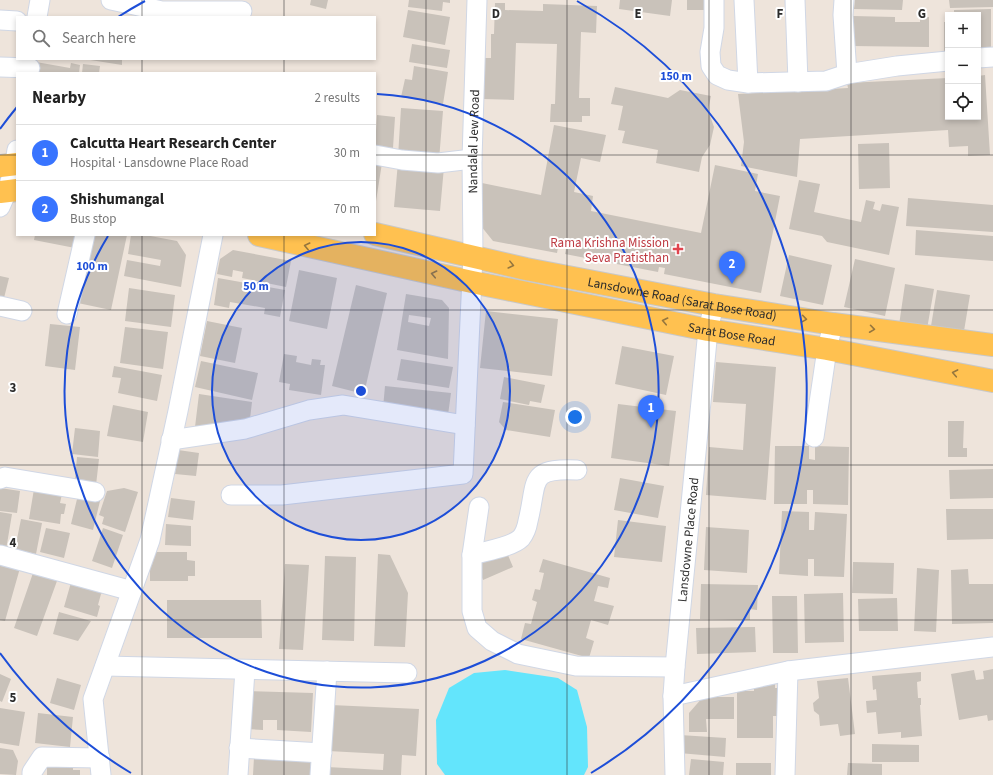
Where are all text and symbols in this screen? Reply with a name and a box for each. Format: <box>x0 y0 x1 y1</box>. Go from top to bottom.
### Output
text: D <box>492 5 500 23</box>
text: E <box>634 5 642 23</box>
text: F <box>777 5 784 23</box>
text: G <box>918 5 926 23</box>
map controls <box>945 12 981 120</box>
button: + <box>945 12 981 48</box>
search box <box>16 16 376 60</box>
icon: search <box>30 27 52 49</box>
text: Search here <box>62 28 136 49</box>
button: − <box>945 48 981 84</box>
text: 150 m <box>660 68 692 85</box>
button: locate <box>945 84 981 120</box>
text: Nearby <box>32 86 86 110</box>
text: 2 results <box>315 89 360 107</box>
street label: Nandalal Jew Road <box>464 89 484 194</box>
text: Calcutta Heart Research Center <box>70 133 276 154</box>
text: 1 <box>42 144 48 162</box>
text: 30 m <box>334 144 360 162</box>
text: Hospital · Lansdowne Place Road <box>70 154 249 172</box>
text: Shishumangal <box>70 189 164 210</box>
text: 2 <box>42 200 48 218</box>
text: 70 m <box>334 200 360 218</box>
text: Bus stop <box>70 210 116 228</box>
place label: Rama Krishna Mission Seva Pratisthan <box>550 234 669 267</box>
one-way arrow <box>304 242 310 250</box>
marker: Rama Krishna Mission Seva Pratisthan <box>672 243 684 255</box>
pin: 2 <box>719 251 745 284</box>
text: 100 m <box>76 258 108 275</box>
one-way arrow <box>508 260 514 268</box>
one-way arrow <box>431 270 437 278</box>
street label: Lansdowne Road (Sarat Bose Road) <box>586 273 778 325</box>
text: 50 m <box>243 278 269 295</box>
one-way arrow <box>801 314 807 323</box>
one-way arrow <box>662 318 668 326</box>
street label: Sarat Bose Road <box>686 318 777 351</box>
one-way arrow <box>869 324 875 333</box>
one-way arrow <box>952 370 958 378</box>
text: 3 <box>10 379 17 397</box>
centre of rings <box>354 384 368 398</box>
pin: 1 <box>638 395 664 428</box>
your location <box>565 407 585 427</box>
street label: Lansdowne Place Road <box>673 477 704 603</box>
text: 4 <box>10 534 17 552</box>
text: 5 <box>10 689 17 707</box>

